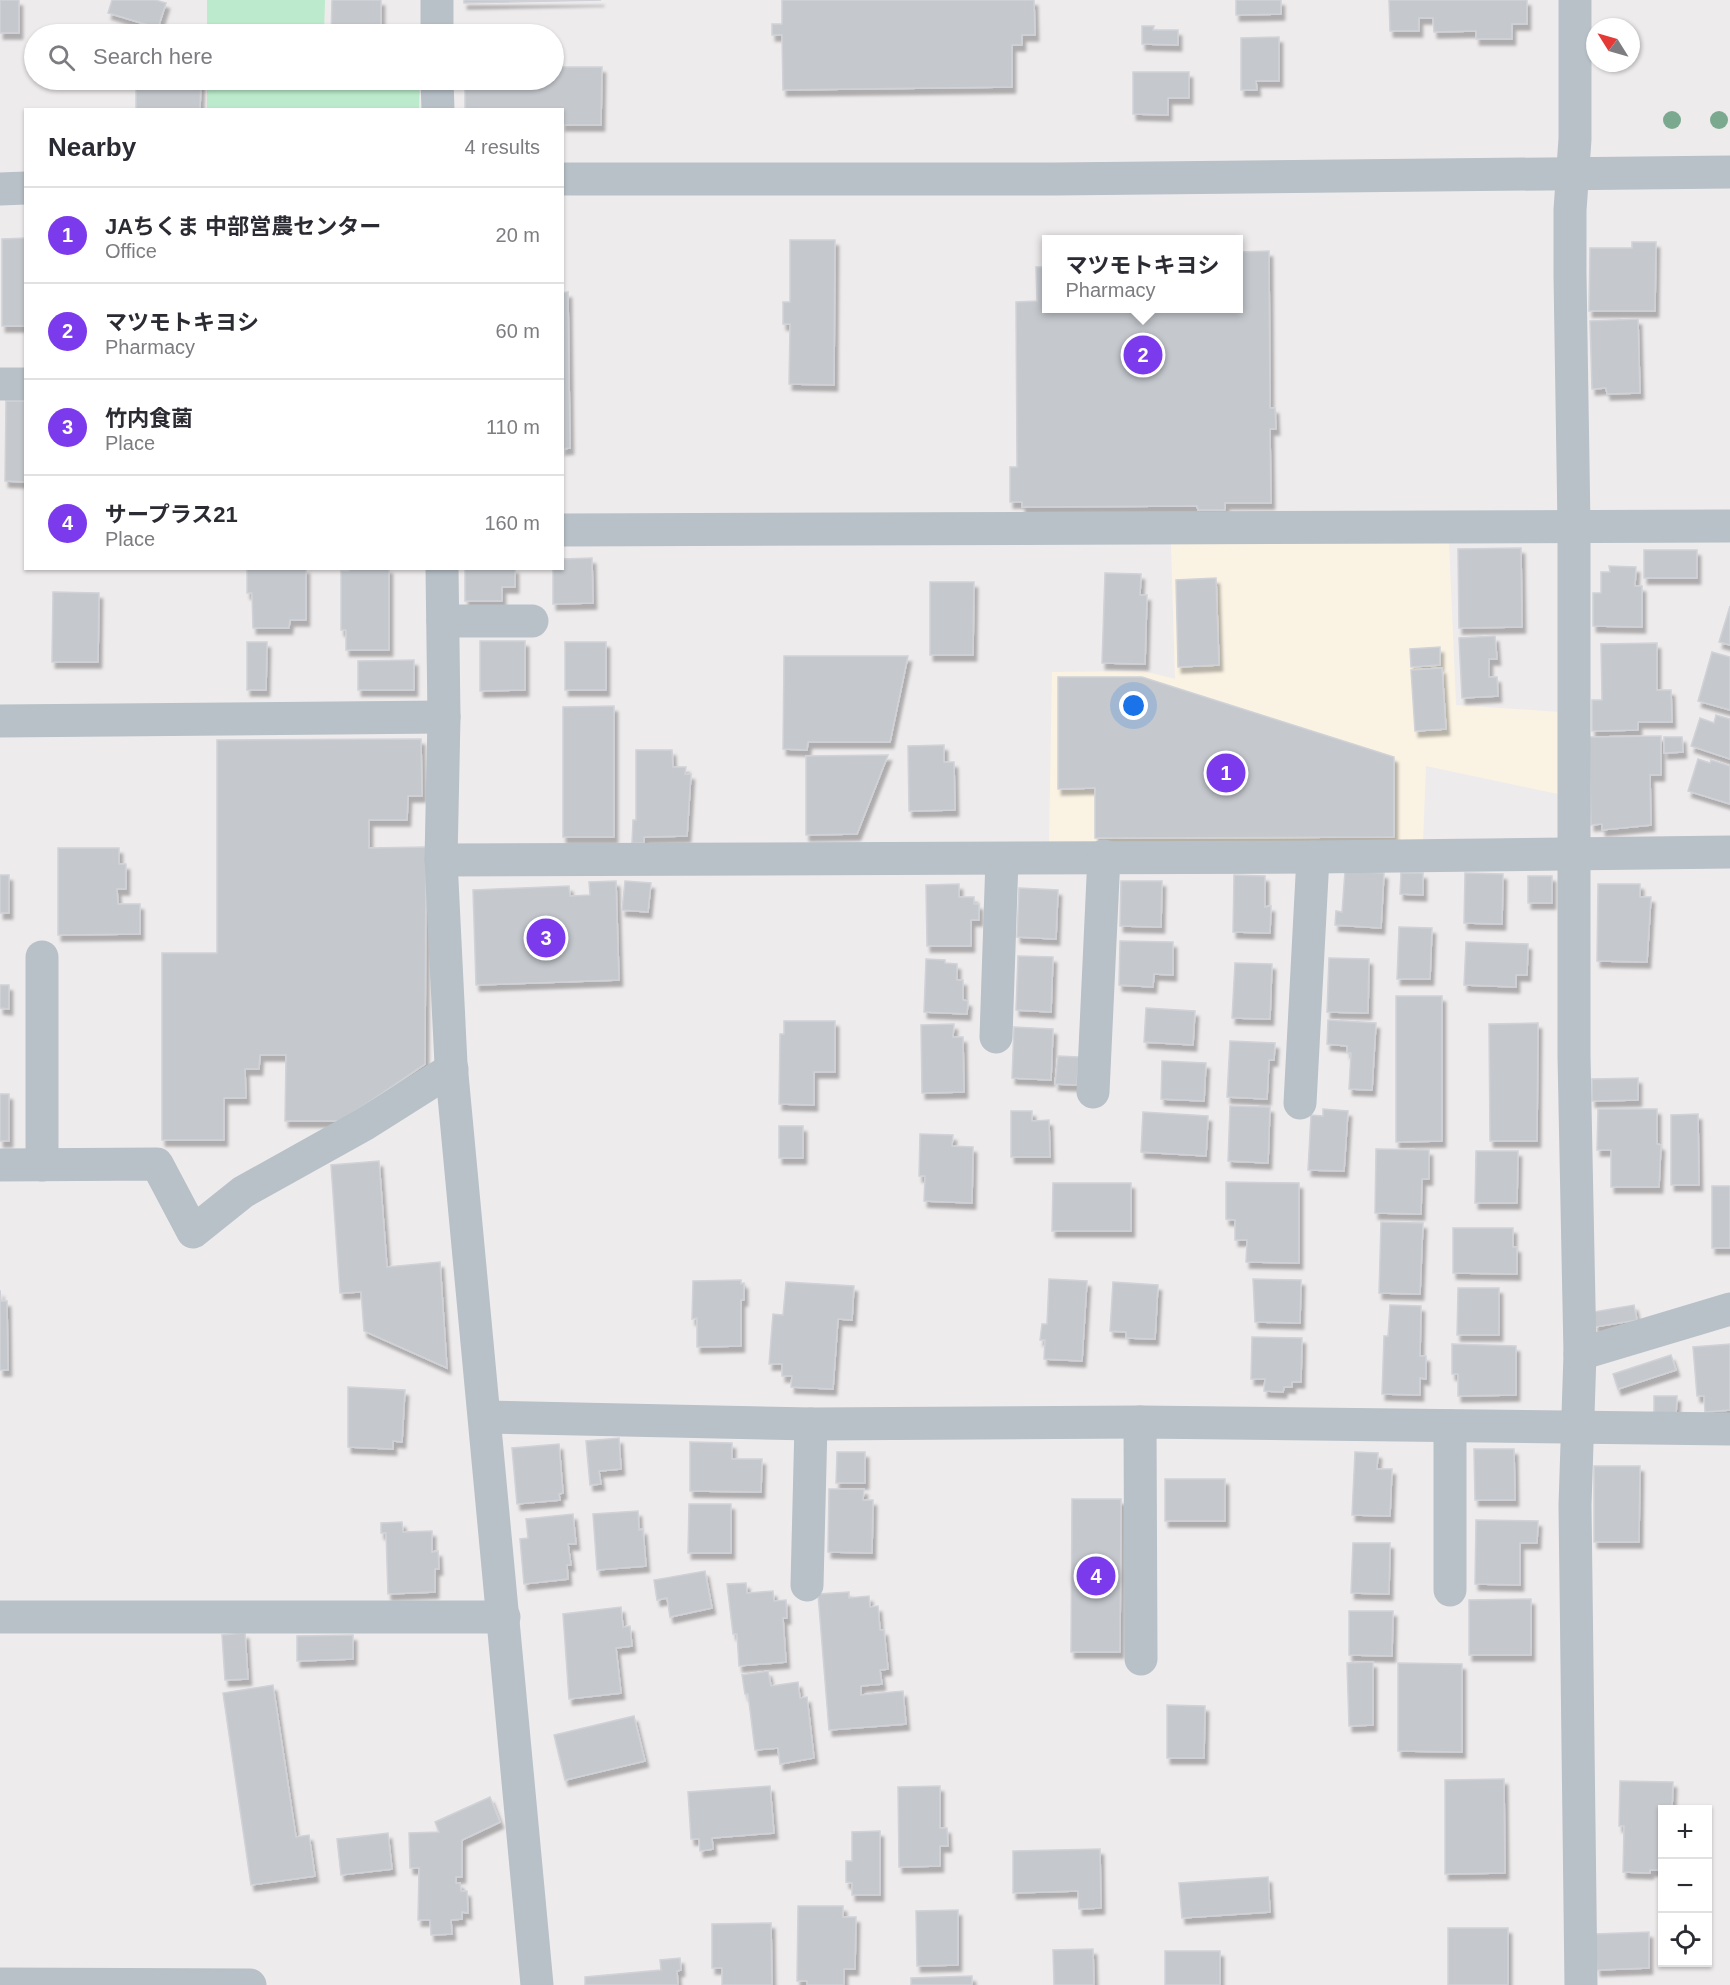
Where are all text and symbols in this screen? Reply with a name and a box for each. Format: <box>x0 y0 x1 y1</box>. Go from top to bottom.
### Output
north arrow <box>1586 18 1640 72</box>
search box <box>24 24 564 90</box>
icon: search <box>45 41 78 74</box>
text: Search here <box>93 44 213 69</box>
text: Nearby <box>48 132 136 162</box>
text: 4 results <box>464 136 540 158</box>
text: JAちくま 中部営農センター <box>105 214 381 239</box>
text: 1 <box>62 224 73 246</box>
text: 20 m <box>496 224 540 246</box>
popup <box>1042 235 1243 313</box>
text: Office <box>105 240 157 262</box>
text: マツモトキヨシ <box>1065 253 1220 278</box>
text: Pharmacy <box>1065 279 1156 301</box>
text: マツモトキヨシ <box>105 310 259 335</box>
text: 2 <box>62 320 73 342</box>
text: 60 m <box>496 320 540 342</box>
pin: 2 <box>1124 332 1162 378</box>
text: Pharmacy <box>105 336 195 358</box>
text: 竹内食菌 <box>105 406 193 431</box>
text: 3 <box>62 416 73 438</box>
text: 110 m <box>486 416 540 438</box>
text: Place <box>105 432 155 454</box>
text: サープラス21 <box>105 502 238 527</box>
text: 4 <box>62 512 73 534</box>
text: 160 m <box>484 512 540 534</box>
text: Place <box>105 528 155 550</box>
your location <box>1119 691 1148 720</box>
pin: 1 <box>1206 750 1246 796</box>
pin: 3 <box>526 916 566 960</box>
pin: 4 <box>1076 1554 1116 1598</box>
map controls <box>1658 1805 1712 1967</box>
button: + <box>1658 1805 1712 1859</box>
button: − <box>1658 1859 1712 1913</box>
button: locate <box>1658 1913 1712 1967</box>

